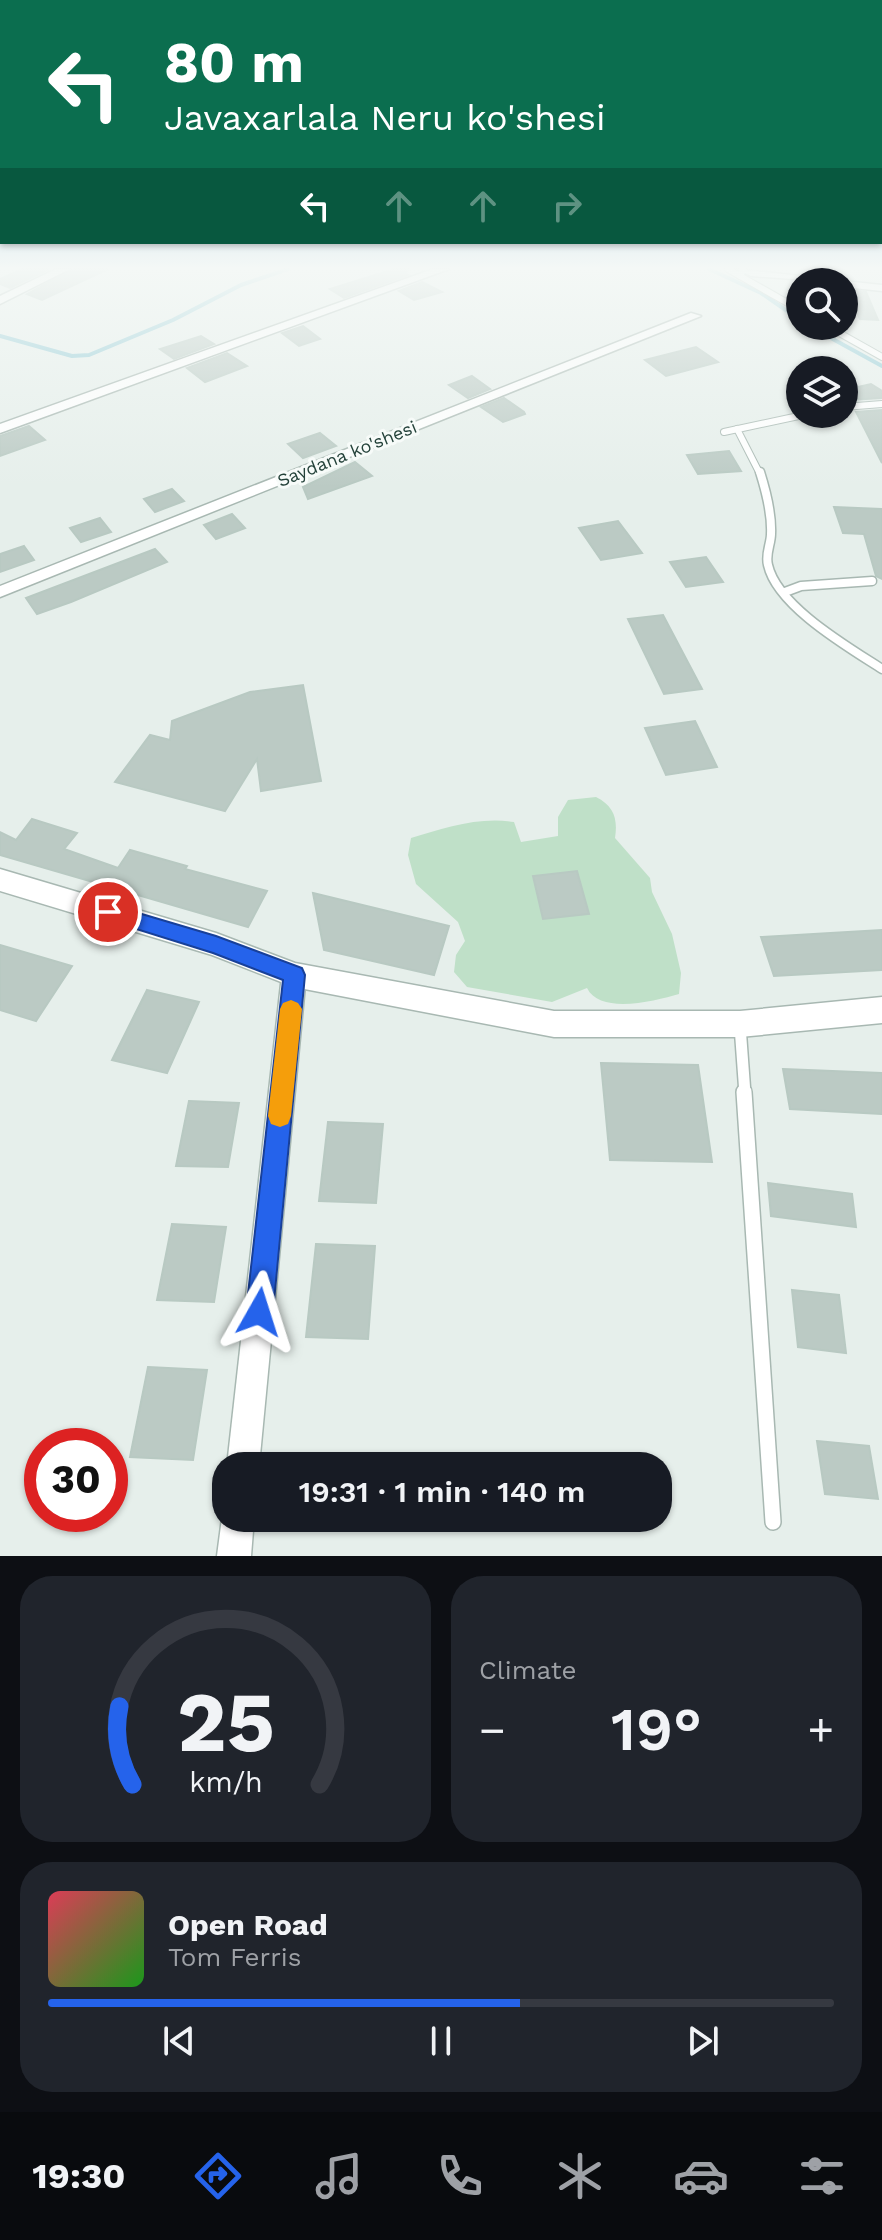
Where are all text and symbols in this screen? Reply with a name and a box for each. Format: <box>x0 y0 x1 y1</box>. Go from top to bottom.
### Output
text: 80 m <box>164 30 304 96</box>
icon: left <box>32 32 136 136</box>
text: Javaxarlala Neru ko'shesi <box>164 97 606 139</box>
icon: left <box>293 184 337 228</box>
icon: ahead <box>377 184 421 228</box>
icon: ahead <box>461 184 505 228</box>
icon: right <box>545 184 589 228</box>
map controls <box>786 268 858 428</box>
button: search <box>786 268 858 340</box>
button: layers <box>786 356 858 428</box>
street label: Saydana ko'shesi <box>274 416 420 491</box>
pin <box>74 878 142 946</box>
icon: arrive <box>86 890 130 934</box>
position arrow <box>217 1270 301 1354</box>
speed limit sign: 30 <box>24 1428 128 1532</box>
text: 19:31 · 1 min · 140 m <box>299 1474 585 1509</box>
text: Climate <box>479 1655 577 1685</box>
text: 25 <box>176 1674 275 1771</box>
text: 19° <box>611 1694 702 1765</box>
text: − <box>479 1704 506 1756</box>
text: + <box>807 1704 834 1756</box>
text: km/h <box>189 1765 262 1799</box>
text: Open Road <box>168 1907 328 1942</box>
text: Tom Ferris <box>168 1942 301 1972</box>
icon: previous <box>157 2019 201 2063</box>
icon: pause <box>419 2019 463 2063</box>
icon: next <box>681 2019 725 2063</box>
icon: directions <box>190 2148 246 2204</box>
icon: music <box>311 2148 367 2204</box>
icon: phone <box>432 2148 488 2204</box>
icon: climate <box>552 2148 608 2204</box>
icon: car <box>673 2148 729 2204</box>
icon: filters <box>794 2148 850 2204</box>
text: 19:30 <box>32 2155 125 2197</box>

